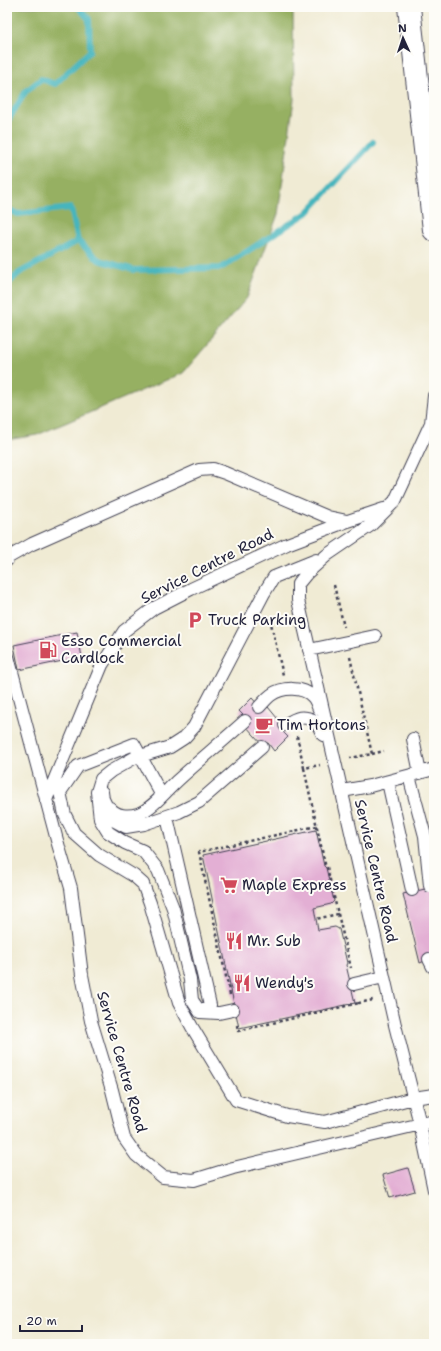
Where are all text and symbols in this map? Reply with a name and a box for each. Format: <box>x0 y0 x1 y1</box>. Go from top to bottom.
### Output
north arrow <box>383 18 423 58</box>
text: N <box>398 21 408 36</box>
street label: Service Centre Road <box>137 524 277 608</box>
parking icon: Truck Parking <box>185 610 205 630</box>
place label: Truck Parking <box>208 610 306 630</box>
place label: Esso Commercial Cardlock <box>61 631 182 668</box>
fuel station icon: Esso Commercial Cardlock <box>38 640 58 660</box>
cafe icon: Tim Hortons <box>254 715 274 735</box>
place label: Tim Hortons <box>277 715 366 735</box>
street label: Service Centre Road <box>350 797 402 945</box>
supermarket icon: Maple Express <box>219 875 239 895</box>
place label: Maple Express <box>242 875 347 895</box>
restaurant icon: Mr. Sub <box>224 931 244 951</box>
place label: Mr. Sub <box>247 931 301 951</box>
restaurant icon: Wendy's <box>232 973 252 993</box>
place label: Wendy's <box>255 973 314 993</box>
street label: Service Centre Road <box>92 989 152 1136</box>
scale bar <box>20 1307 82 1333</box>
text: 20 m <box>26 1313 57 1329</box>

